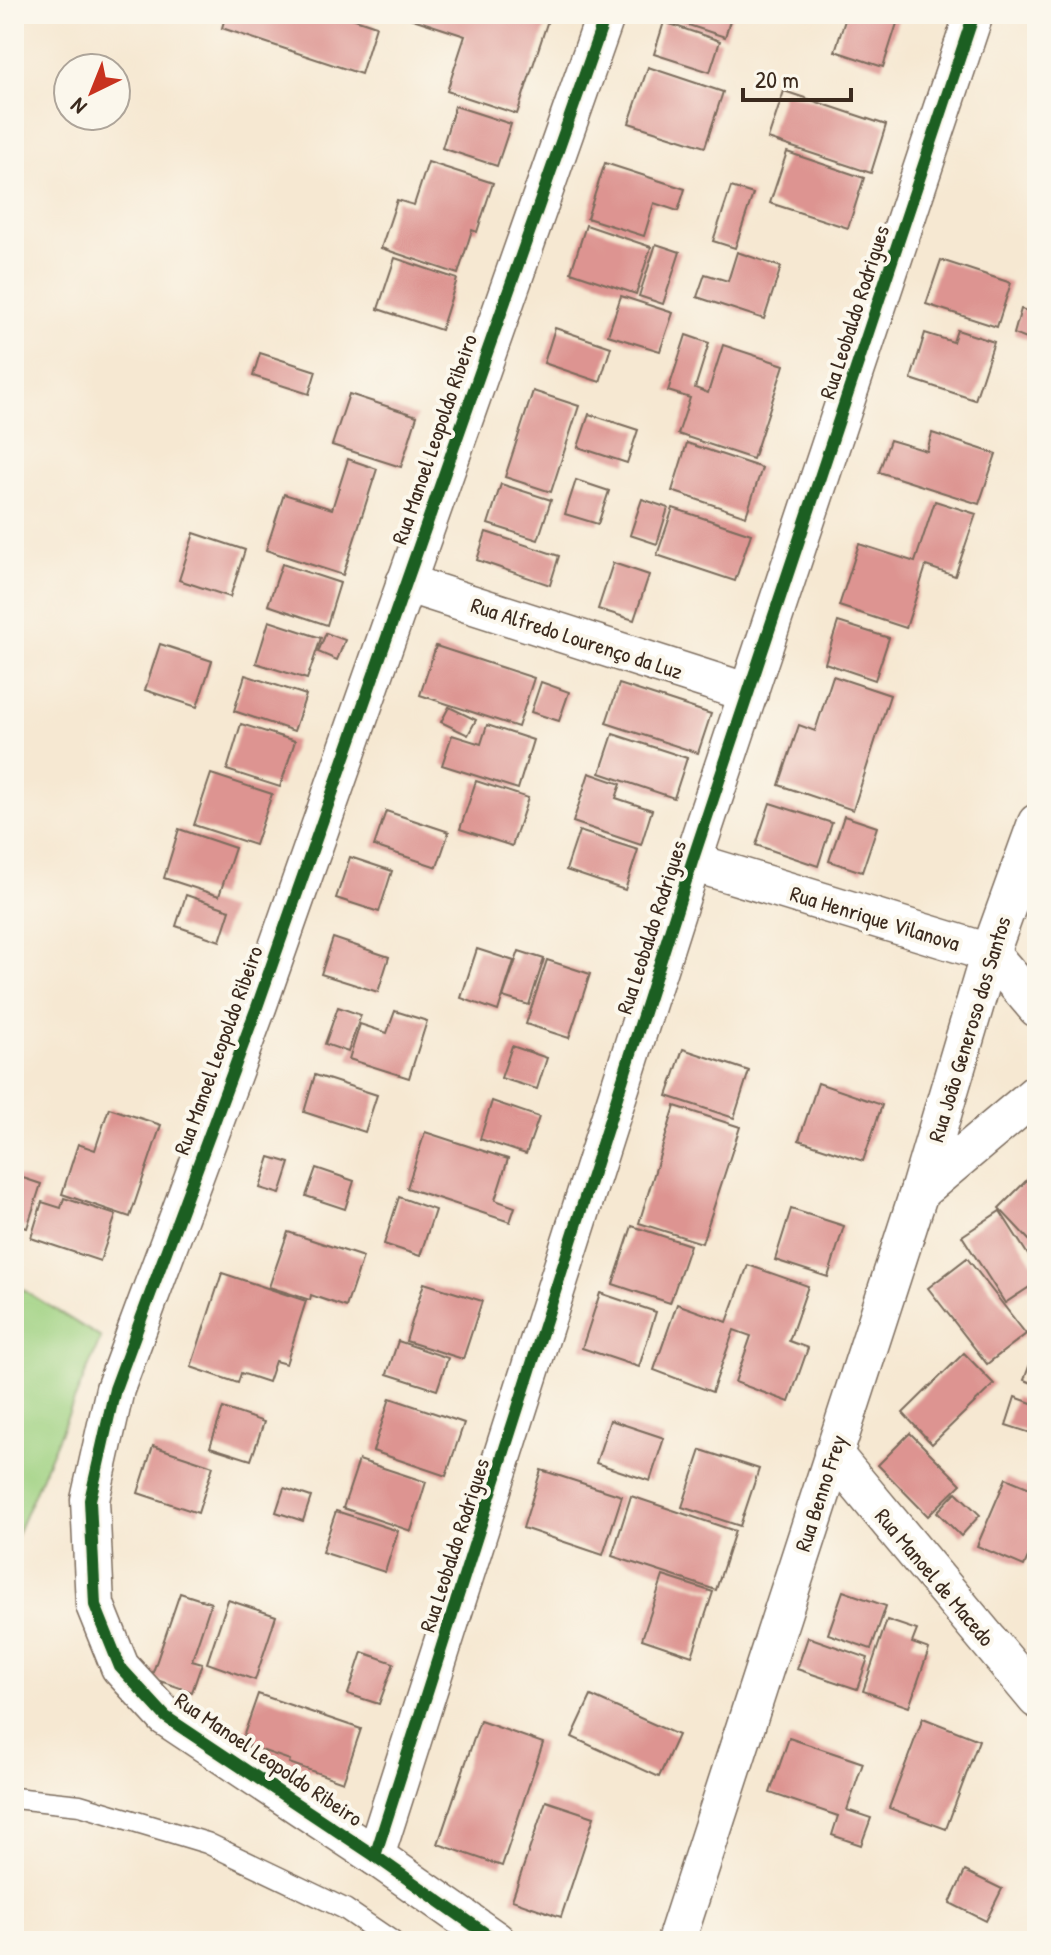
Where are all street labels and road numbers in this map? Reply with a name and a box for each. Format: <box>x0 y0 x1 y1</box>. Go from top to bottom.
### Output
street label: Rua Leobaldo Rodrigues <box>812 221 896 403</box>
street label: Rua Manoel Leopoldo Ribeiro <box>384 330 484 548</box>
street label: Rua Alfredo Lourenço da Luz <box>467 590 687 686</box>
street label: Rua Leobaldo Rodrigues <box>609 836 693 1018</box>
street label: Rua Henrique Vilanova <box>787 878 964 958</box>
street label: Rua João Generoso dos Santos <box>920 913 1018 1145</box>
street label: Rua Manoel Leopoldo Ribeiro <box>166 941 270 1159</box>
street label: Rua Benno Frey <box>787 1431 853 1555</box>
street label: Rua Leobaldo Rodrigues <box>412 1454 496 1636</box>
street label: Rua Manoel de Macedo <box>868 1502 1002 1652</box>
street label: Rua Manoel Leopoldo Ribeiro <box>169 1685 369 1833</box>

